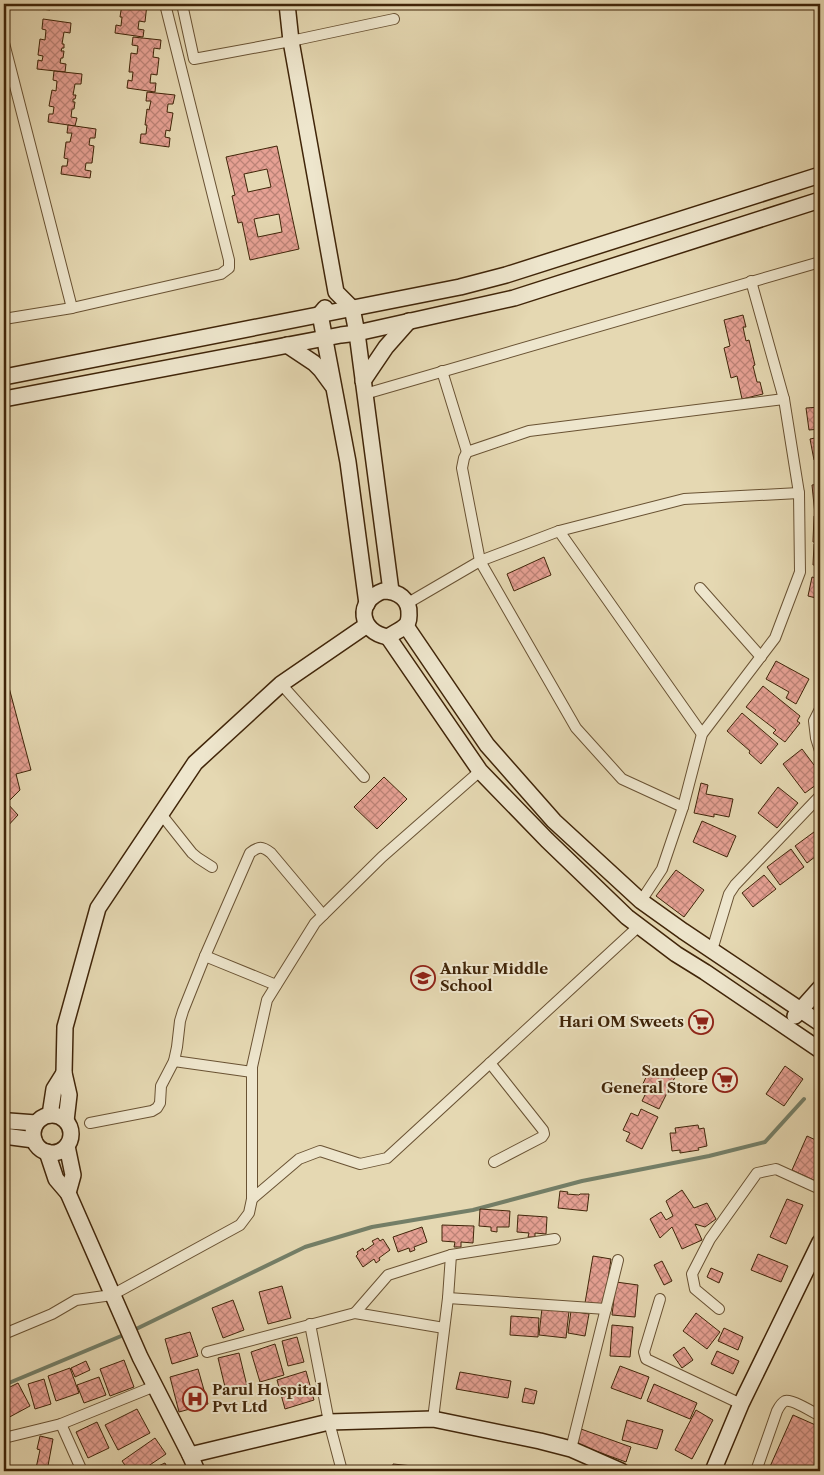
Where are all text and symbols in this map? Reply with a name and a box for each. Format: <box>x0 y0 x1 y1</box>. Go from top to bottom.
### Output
place label: Ankur Middle School <box>439 959 548 995</box>
school or university icon: Ankur Middle School <box>410 965 436 991</box>
supermarket icon: Hari OM Sweets <box>688 1009 714 1035</box>
place label: Hari OM Sweets <box>559 1012 684 1031</box>
place label: Sandeep General Store <box>601 1061 708 1097</box>
supermarket icon: Sandeep General Store <box>712 1067 738 1093</box>
place label: Parul Hospital Pvt Ltd <box>212 1380 322 1416</box>
hospital icon: Parul Hospital Pvt Ltd <box>182 1386 208 1412</box>

